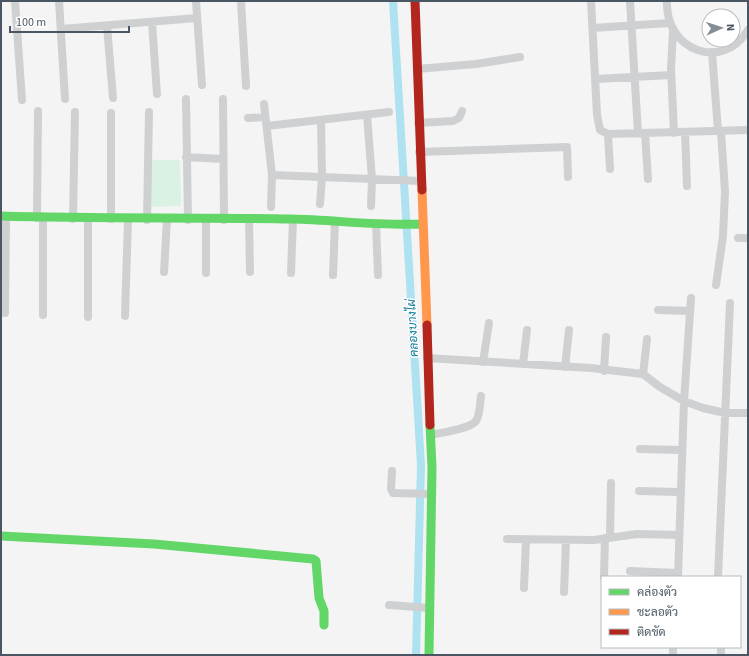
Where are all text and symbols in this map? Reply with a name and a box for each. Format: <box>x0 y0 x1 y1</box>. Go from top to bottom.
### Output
scale bar <box>10 8 129 34</box>
north arrow <box>701 8 741 48</box>
text: 100 m <box>16 14 46 31</box>
text: N <box>723 23 738 32</box>
water label: คลองบางไผ่ <box>403 298 423 357</box>
legend <box>601 576 741 648</box>
text: คล่องตัว <box>637 584 677 601</box>
text: ชะลอตัว <box>637 604 678 621</box>
text: ติดขัด <box>637 624 666 641</box>

